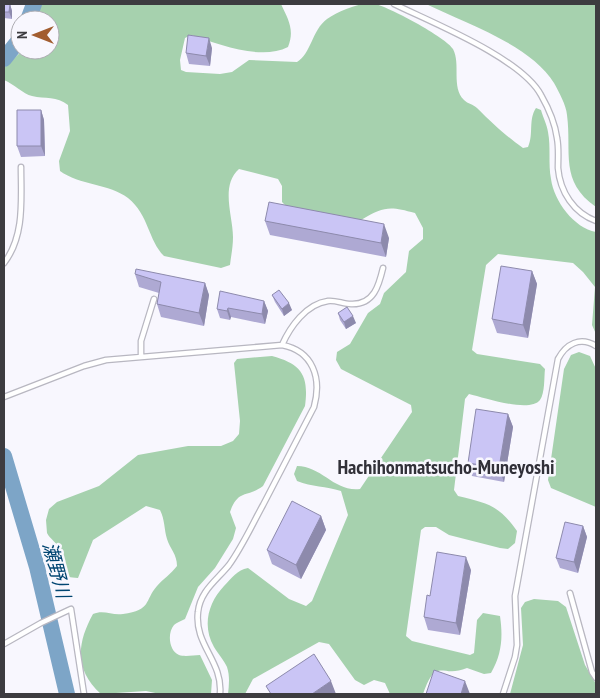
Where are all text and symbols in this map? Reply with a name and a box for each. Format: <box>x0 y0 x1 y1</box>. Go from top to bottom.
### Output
north arrow <box>10 10 60 60</box>
text: N <box>13 31 31 39</box>
district label: Hachihonmatsucho-Muneyoshi <box>337 454 555 480</box>
water label: 瀬野川 <box>38 539 76 603</box>

